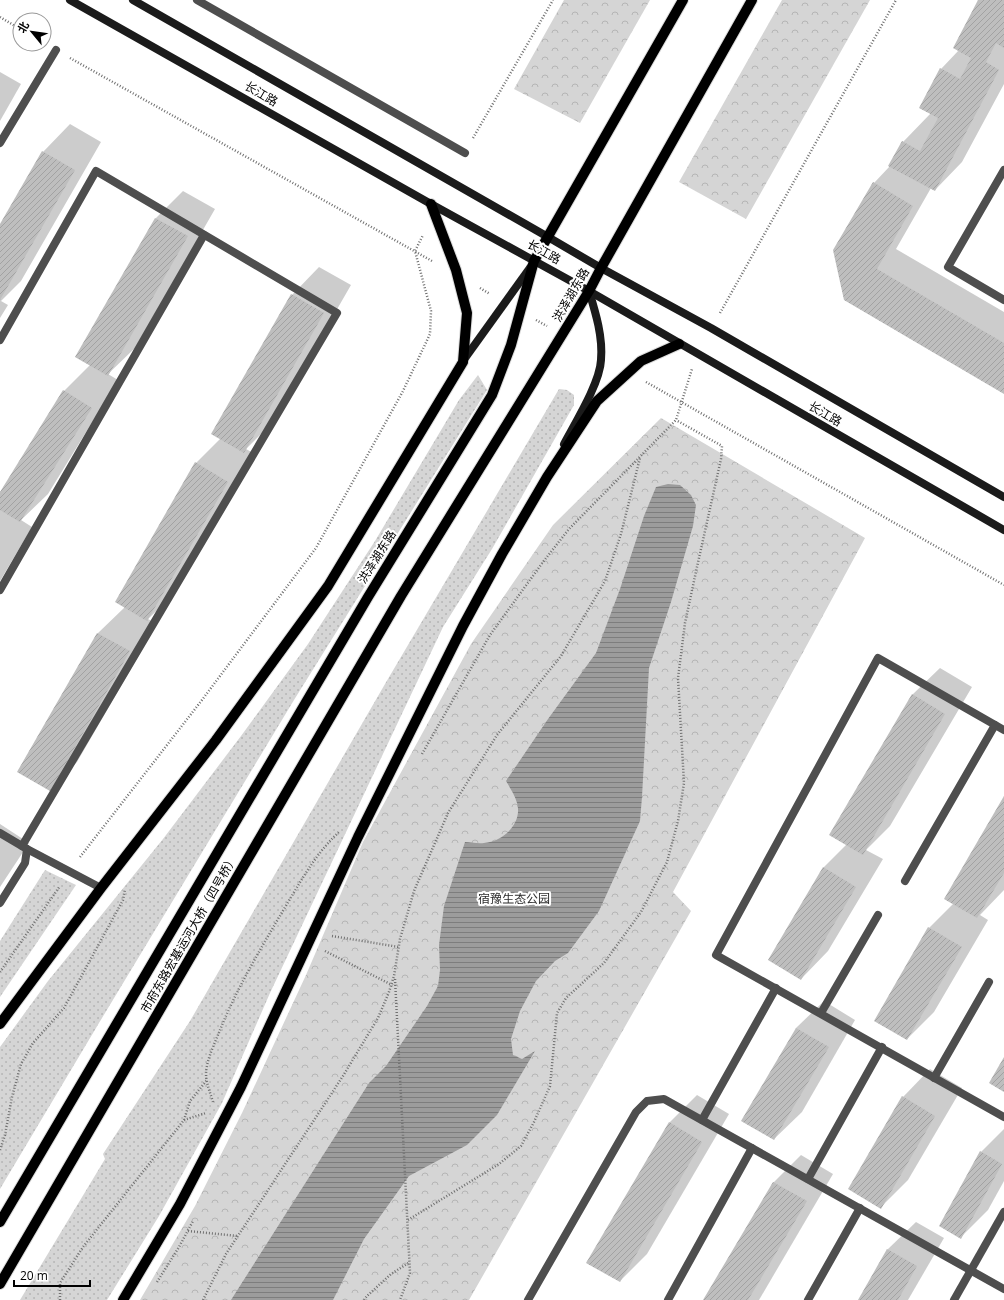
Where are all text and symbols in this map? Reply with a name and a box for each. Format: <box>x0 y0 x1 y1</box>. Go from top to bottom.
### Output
north arrow <box>12 12 52 52</box>
text: 北 <box>14 18 32 35</box>
street label: 长江路 <box>241 77 281 110</box>
street label: 长江路 <box>524 235 564 268</box>
street label: 洪泽湖东路 <box>548 265 593 325</box>
street label: 长江路 <box>805 397 845 430</box>
street label: 洪泽湖东路 <box>353 527 400 587</box>
street label: 市府东路宏基运河大桥（四号桥） <box>136 852 241 1016</box>
park label: 宿豫生态公园 <box>478 890 550 907</box>
scale bar <box>14 1262 90 1288</box>
text: 20 m <box>20 1267 48 1284</box>

